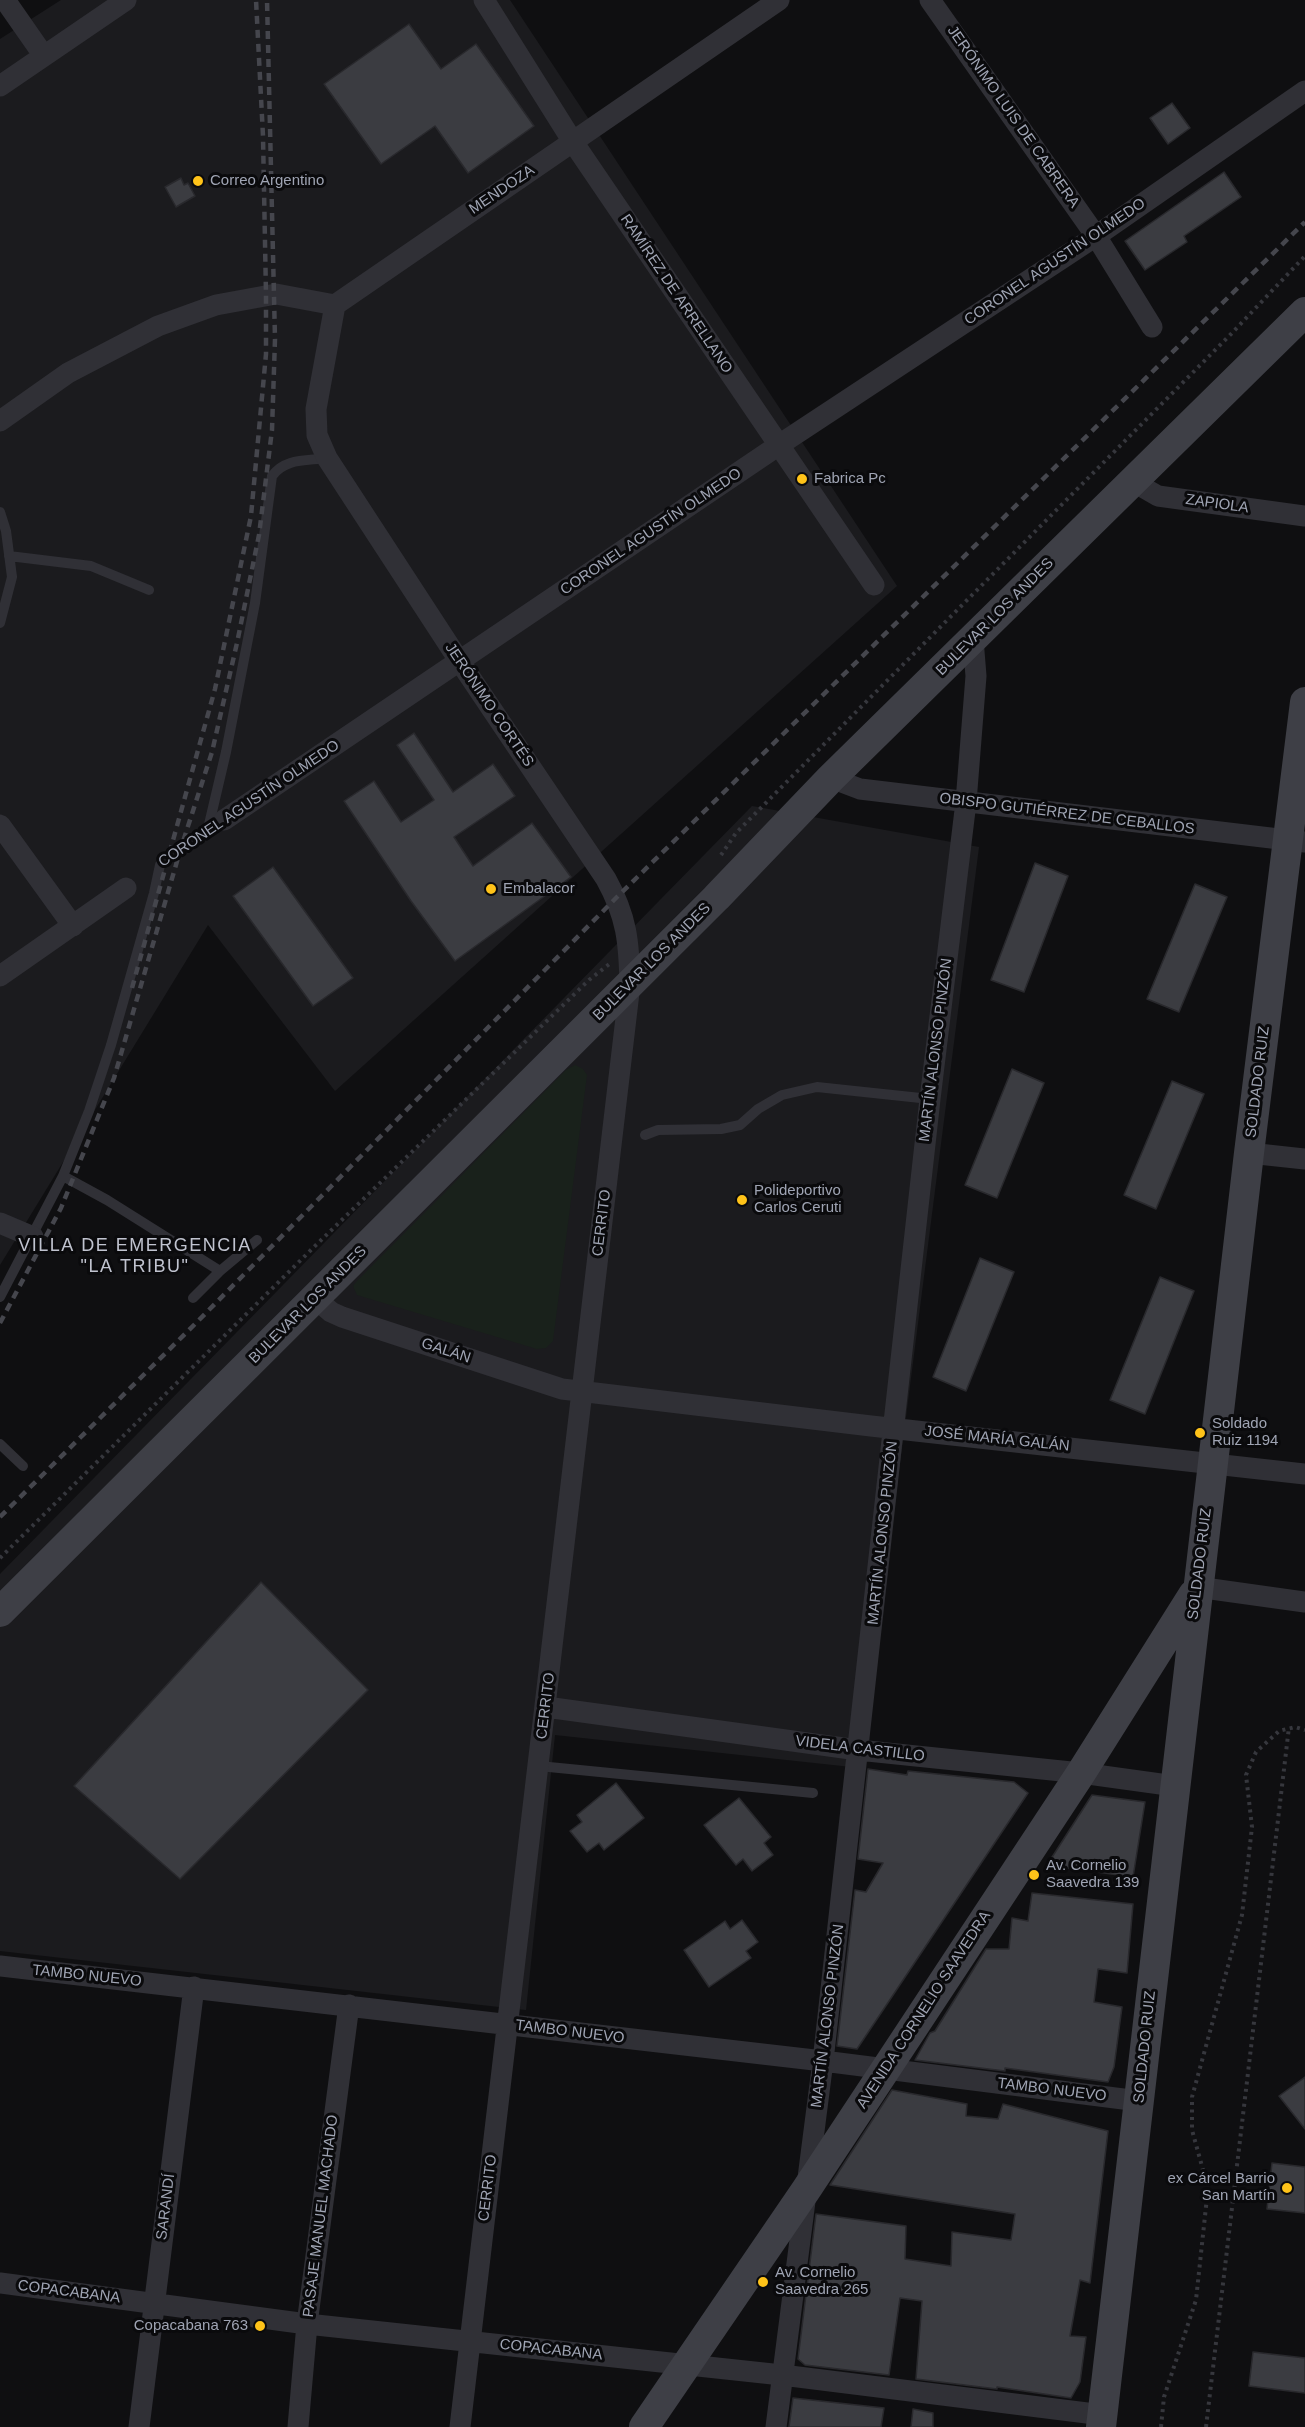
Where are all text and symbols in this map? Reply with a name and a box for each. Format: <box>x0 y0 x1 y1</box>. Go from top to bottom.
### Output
street label: JERÓNIMO LUIS DE CABRERA <box>943 22 1083 212</box>
street label: MENDOZA <box>466 162 538 218</box>
place label: Correo Argentino <box>210 172 324 190</box>
marker: Correo Argentino <box>191 174 205 188</box>
street label: CORONEL AGUSTÍN OLMEDO <box>961 195 1149 329</box>
street label: RAMÍREZ DE ARRELLANO <box>616 211 736 377</box>
street label: CORONEL AGUSTÍN OLMEDO <box>557 465 745 599</box>
place label: Fabrica Pc <box>814 470 886 488</box>
marker: Fabrica Pc <box>795 472 809 486</box>
street label: ZAPIOLA <box>1184 491 1250 517</box>
street label: BULEVAR LOS ANDES <box>932 554 1058 680</box>
street label: JERÓNIMO CORTÉS <box>441 640 537 770</box>
street label: CORONEL AGUSTÍN OLMEDO <box>155 737 343 871</box>
street label: OBISPO GUTIÉRREZ DE CEBALLOS <box>938 789 1196 839</box>
place label: Embalacor <box>503 880 575 898</box>
marker: Embalacor <box>484 882 498 896</box>
street label: BULEVAR LOS ANDES <box>589 899 715 1025</box>
street label: MARTÍN ALONSO PINZÓN <box>916 957 956 1143</box>
street label: SOLDADO RUIZ <box>1242 1025 1274 1139</box>
place label: Polideportivo Carlos Ceruti <box>754 1182 842 1217</box>
street label: CERRITO <box>589 1189 615 1257</box>
marker: Polideportivo Carlos Ceruti <box>735 1193 749 1207</box>
district label: VILLA DE EMERGENCIA "LA TRIBU" <box>18 1235 252 1278</box>
street label: BULEVAR LOS ANDES <box>245 1242 371 1368</box>
street label: GALÁN <box>419 1335 473 1367</box>
place label: Soldado Ruiz 1194 <box>1212 1415 1278 1450</box>
street label: JOSÉ MARÍA GALÁN <box>924 1422 1070 1456</box>
marker: Soldado Ruiz 1194 <box>1193 1426 1207 1440</box>
street label: MARTÍN ALONSO PINZÓN <box>864 1440 902 1626</box>
street label: SOLDADO RUIZ <box>1184 1507 1216 1621</box>
street label: CERRITO <box>533 1672 559 1740</box>
street label: VIDELA CASTILLO <box>794 1732 926 1766</box>
place label: Av. Cornelio Saavedra 139 <box>1046 1857 1139 1892</box>
marker: Av. Cornelio Saavedra 139 <box>1027 1868 1041 1882</box>
street label: AVENIDA CORNELIO SAAVEDRA <box>853 1908 995 2112</box>
street label: MARTÍN ALONSO PINZÓN <box>808 1923 848 2109</box>
street label: TAMBO NUEVO <box>31 1961 143 1991</box>
street label: SOLDADO RUIZ <box>1130 1990 1160 2104</box>
street label: TAMBO NUEVO <box>514 2016 626 2048</box>
street label: TAMBO NUEVO <box>996 2074 1108 2106</box>
street label: PASAJE MANUEL MACHADO <box>300 2114 342 2318</box>
street label: CERRITO <box>475 2154 501 2222</box>
place label: ex Cárcel Barrio San Martín <box>1167 2170 1275 2205</box>
street label: SARANDÍ <box>153 2173 179 2241</box>
marker: ex Cárcel Barrio San Martín <box>1280 2181 1294 2195</box>
place label: Av. Cornelio Saavedra 265 <box>775 2264 868 2299</box>
marker: Av. Cornelio Saavedra 265 <box>756 2275 770 2289</box>
street label: COPACABANA <box>17 2277 121 2307</box>
place label: Copacabana 763 <box>134 2317 248 2335</box>
marker: Copacabana 763 <box>253 2319 267 2333</box>
street label: COPACABANA <box>499 2336 603 2364</box>

